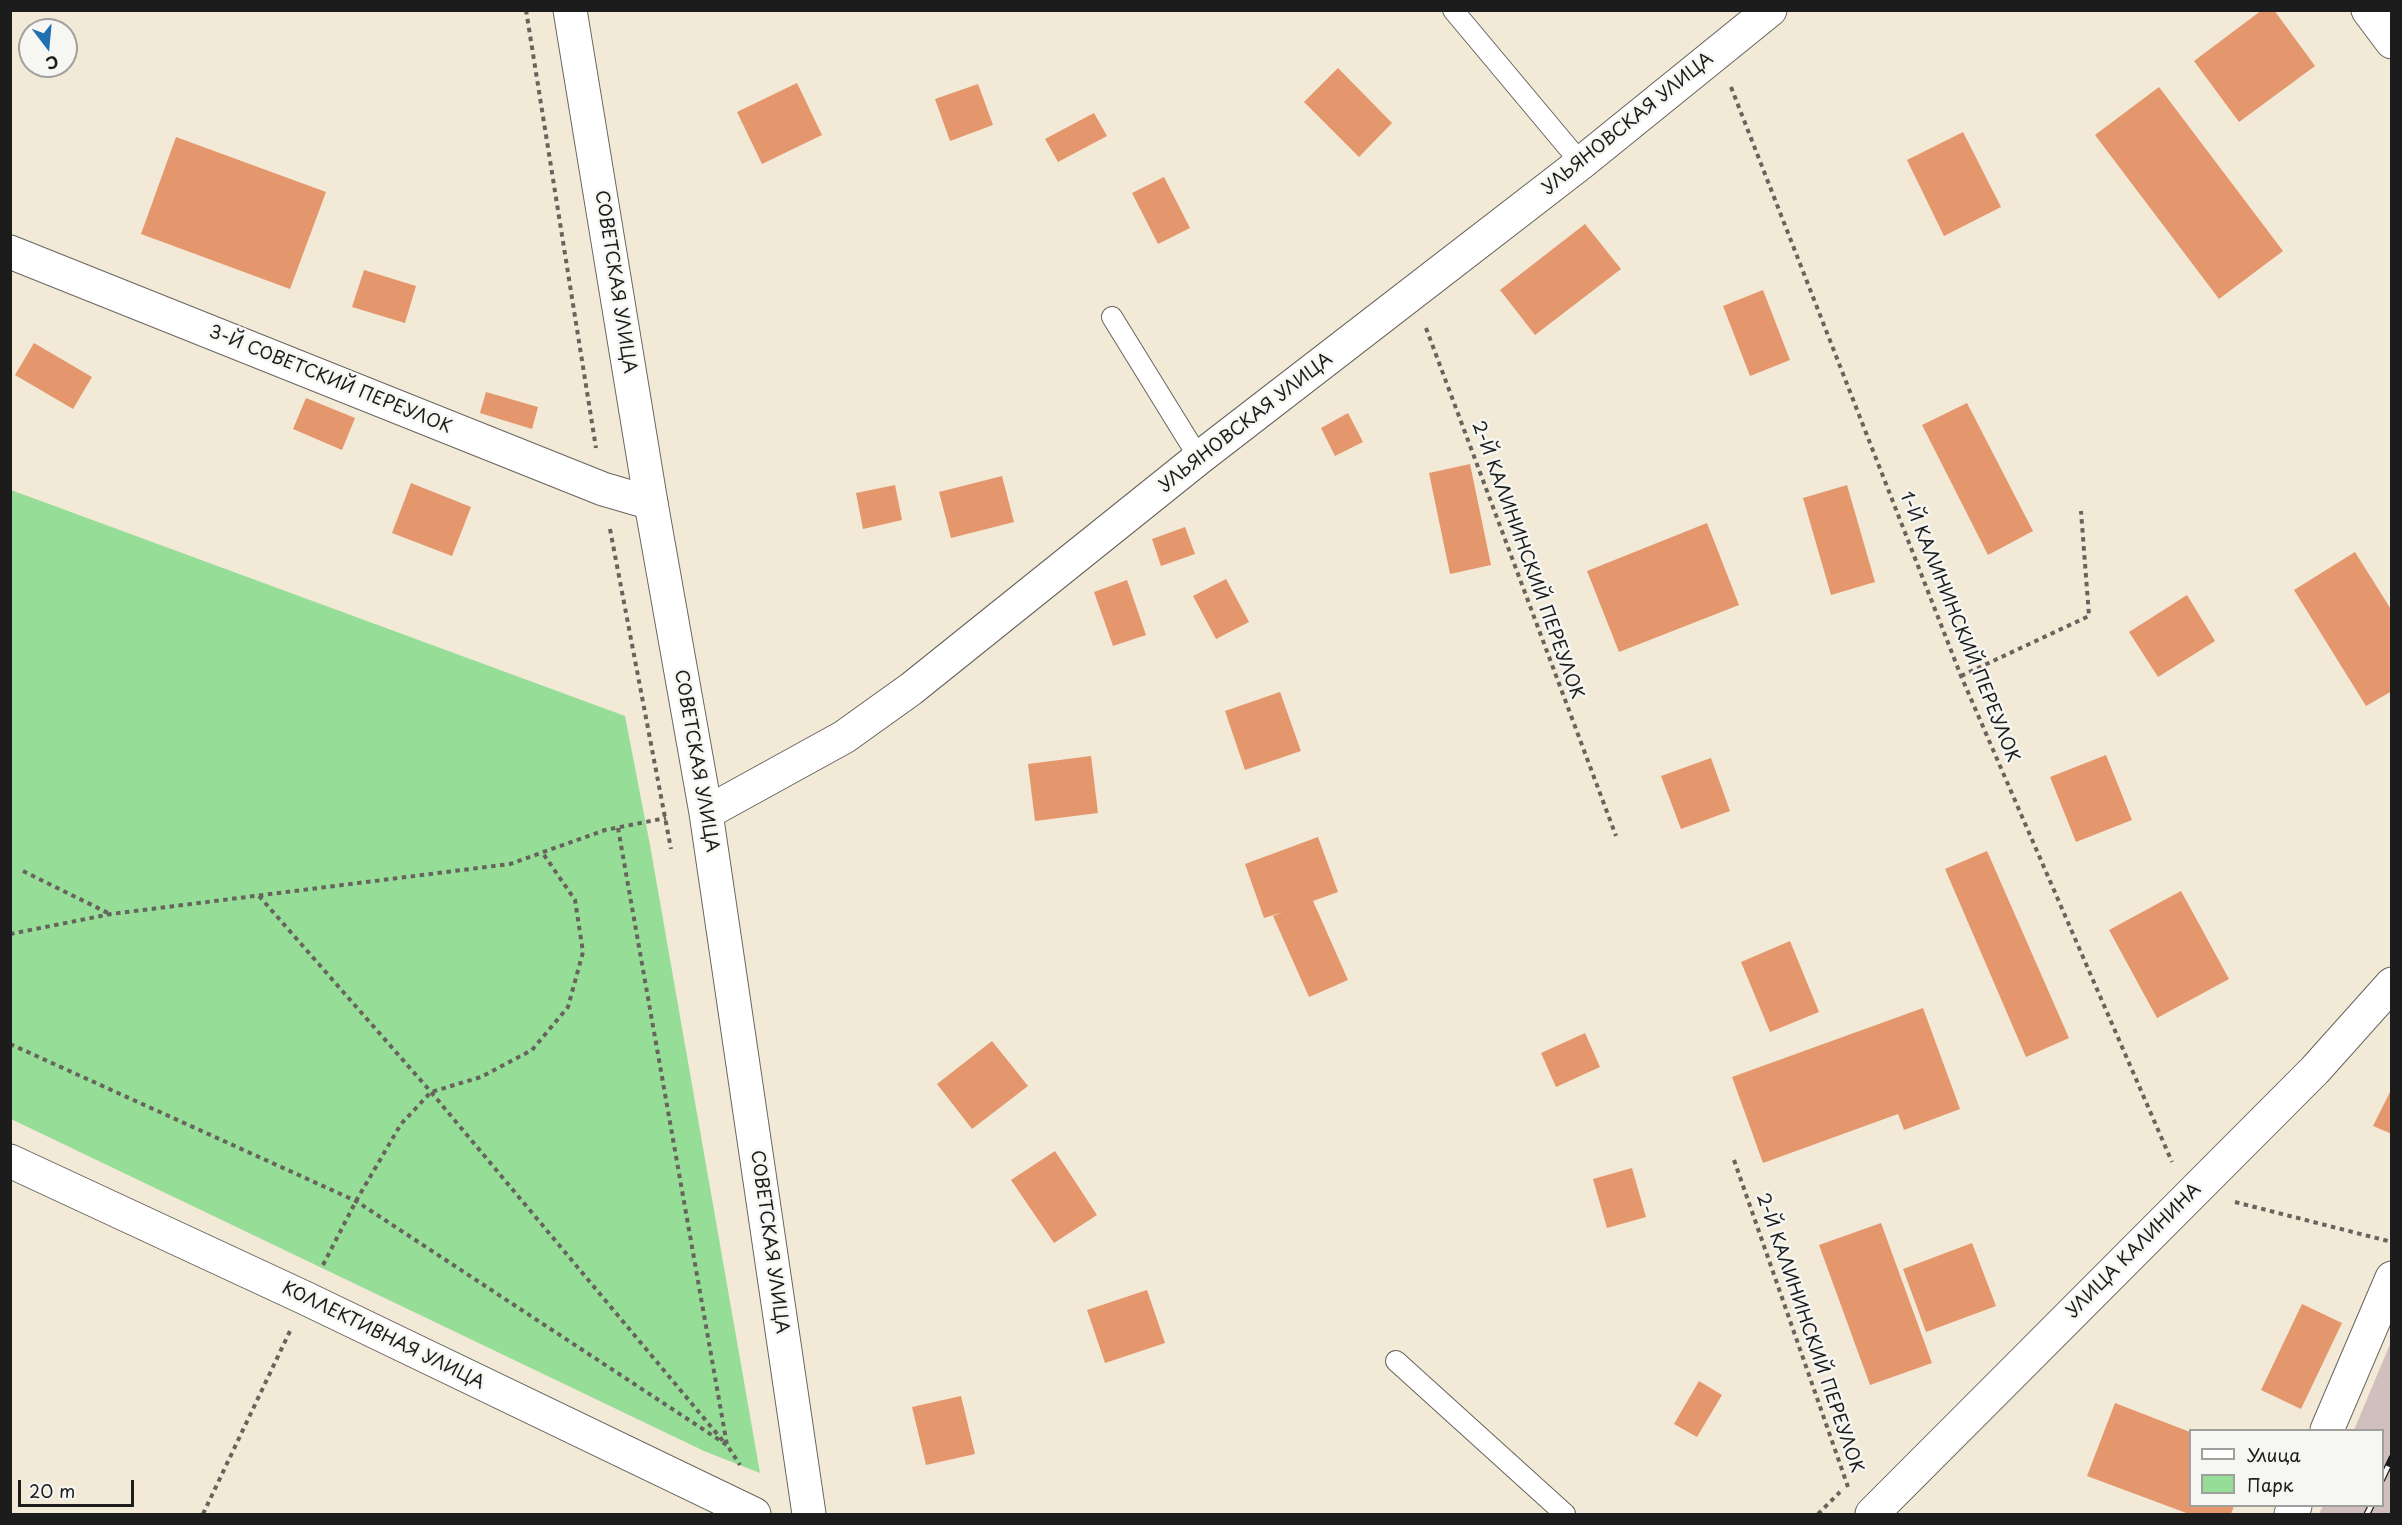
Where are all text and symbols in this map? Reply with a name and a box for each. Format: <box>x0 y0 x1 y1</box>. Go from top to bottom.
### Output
north arrow <box>18 18 78 78</box>
street label: УЛЬЯНОВСКАЯ УЛИЦА <box>1538 48 1718 200</box>
text: С <box>43 50 62 77</box>
street label: СОВЕТСКАЯ УЛИЦА <box>590 189 640 375</box>
street label: 3-Й СОВЕТСКИЙ ПЕРЕУЛОК <box>206 321 454 439</box>
street label: УЛЬЯНОВСКАЯ УЛИЦА <box>1155 349 1337 497</box>
street label: 2-Й КАЛИНИНСКИЙ ПЕРЕУЛОК <box>1467 418 1587 702</box>
street label: 1-Й КАЛИНИНСКИЙ ПЕРЕУЛОК <box>1895 489 2023 765</box>
street label: СОВЕТСКАЯ УЛИЦА <box>669 668 723 854</box>
street label: СОВЕТСКАЯ УЛИЦА <box>745 1149 793 1335</box>
street label: УЛИЦА КАЛИНИНА <box>2062 1179 2206 1323</box>
street label: 2-Й КАЛИНИНСКИЙ ПЕРЕУЛОК <box>1751 1190 1867 1476</box>
street label: КОЛЛЕКТИВНАЯ УЛИЦА <box>278 1278 488 1394</box>
legend <box>2189 1429 2384 1507</box>
text: Улица <box>2247 1441 2301 1468</box>
scale bar <box>21 1468 136 1506</box>
text: Парк <box>2247 1471 2293 1498</box>
text: 20 m <box>29 1477 75 1504</box>

